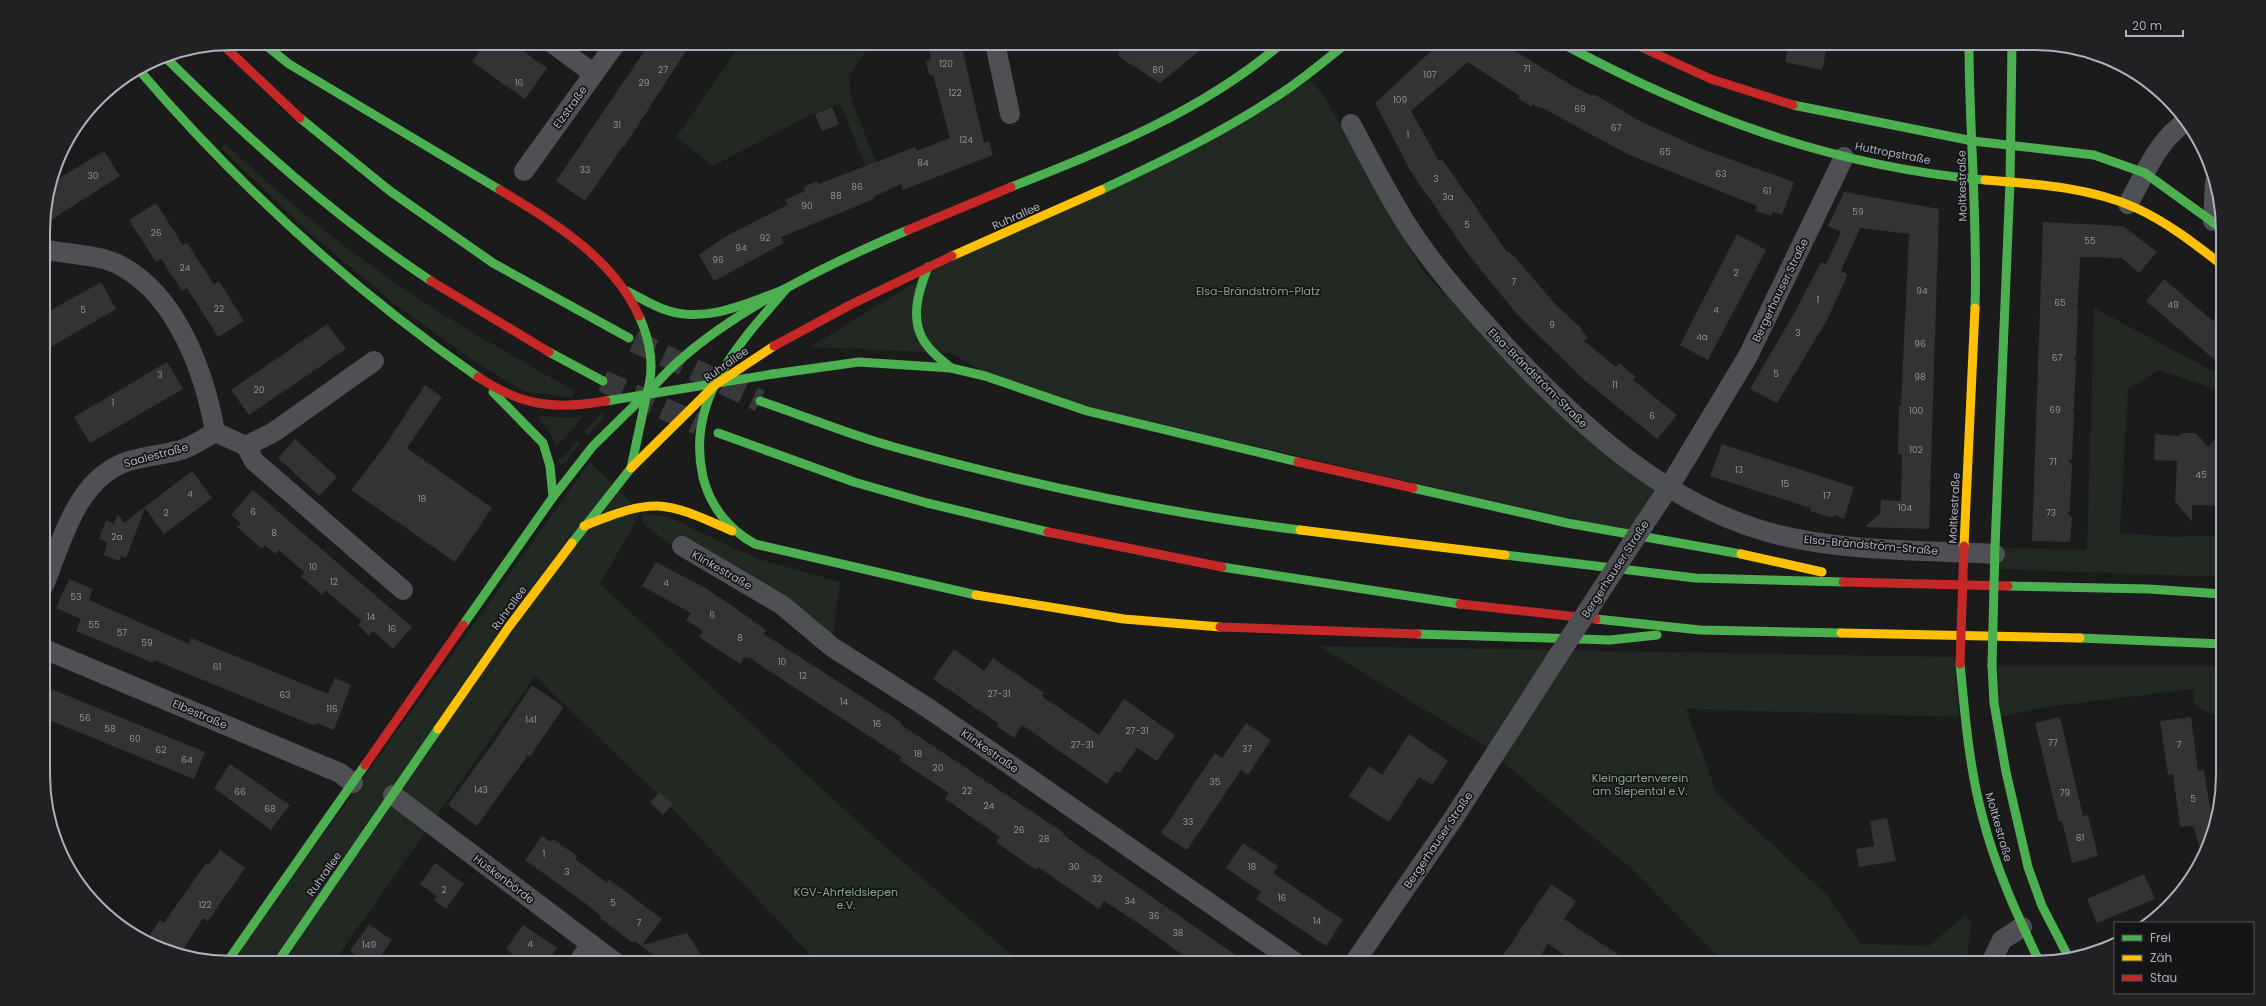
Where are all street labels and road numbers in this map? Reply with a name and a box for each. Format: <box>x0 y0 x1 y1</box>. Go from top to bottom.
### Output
street label: Elzstraße <box>549 82 591 132</box>
street label: Huttropstraße <box>1854 138 1932 168</box>
street label: Moltkestraße <box>1953 150 1971 222</box>
street label: Ruhrallee <box>989 198 1043 234</box>
street label: Bergerhauser Straße <box>1748 235 1812 344</box>
street label: Elsa-Brändström-Straße <box>1485 325 1591 431</box>
street label: Ruhrallee <box>700 343 752 385</box>
street label: Saalestraße <box>122 439 190 471</box>
street label: Moltkestraße <box>1944 472 1964 544</box>
street label: Bergerhauser Straße <box>1577 517 1653 621</box>
street label: Elsa-Brändström-Straße <box>1803 531 1939 559</box>
street label: Klinkestraße <box>689 546 755 594</box>
street label: Ruhrallee <box>487 582 531 633</box>
street label: Elbestraße <box>170 695 230 733</box>
street label: Klinkestraße <box>958 725 1022 777</box>
street label: Bergerhauser Straße <box>1400 788 1476 892</box>
street label: Moltkestraße <box>1981 791 2017 864</box>
street label: Ruhrallee <box>303 848 345 900</box>
street label: Hüskenbörde <box>470 851 538 907</box>

